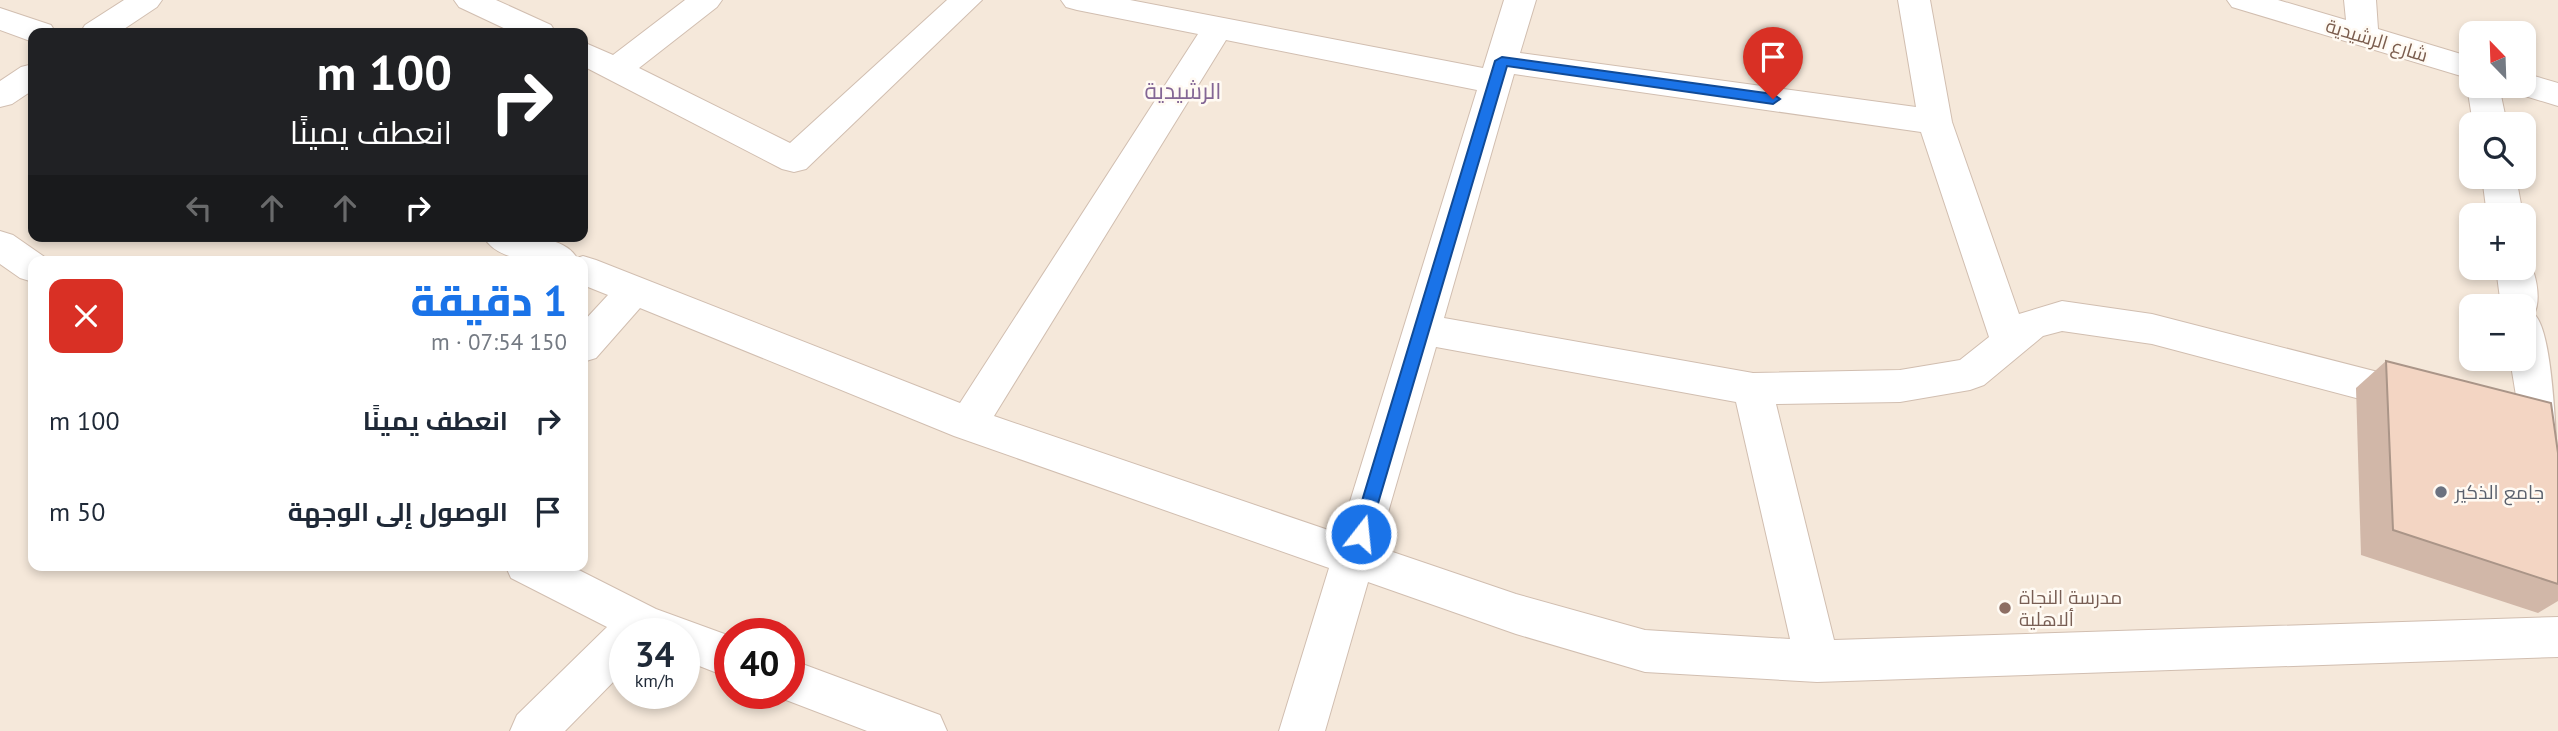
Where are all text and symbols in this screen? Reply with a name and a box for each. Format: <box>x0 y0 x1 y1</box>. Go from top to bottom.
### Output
street label: شارع الرشيدية <box>2322 13 2431 69</box>
north arrow <box>2459 21 2536 98</box>
map controls <box>2459 21 2536 371</box>
pin <box>1743 27 1803 99</box>
icon: arrive <box>1754 38 1792 76</box>
text: 100 m <box>317 40 452 104</box>
icon: right <box>476 56 567 147</box>
district label: الرشيدية <box>1145 76 1221 105</box>
text: انعطف يمينًا <box>290 111 452 153</box>
button: search <box>2459 112 2536 189</box>
icon: left <box>180 189 218 227</box>
icon: ahead <box>253 189 291 227</box>
icon: ahead <box>326 189 364 227</box>
icon: right <box>399 189 437 227</box>
button: + <box>2459 203 2536 280</box>
text: 1 دقيقة <box>411 273 567 328</box>
button: close <box>49 279 123 353</box>
button: − <box>2459 294 2536 371</box>
text: 150 m · 07:54 <box>431 327 567 356</box>
icon: right <box>529 402 567 440</box>
text: 100 m <box>49 404 120 437</box>
text: انعطف يمينًا <box>363 404 508 437</box>
place label: جامع الذكير <box>2454 480 2544 506</box>
marker: جامع الذكير <box>2433 484 2449 500</box>
icon: arrive <box>529 493 567 531</box>
text: 50 m <box>49 495 105 528</box>
text: الوصول إلى الوجهة <box>288 495 508 528</box>
position arrow <box>1324 497 1398 571</box>
place label: مدرسة النجاة ألاهلية <box>2019 585 2122 631</box>
marker: مدرسة النجاة ألاهلية <box>1997 600 2013 616</box>
speed limit sign: 40 <box>714 618 805 709</box>
text: 34 <box>635 631 674 677</box>
text: km/h <box>635 669 674 692</box>

